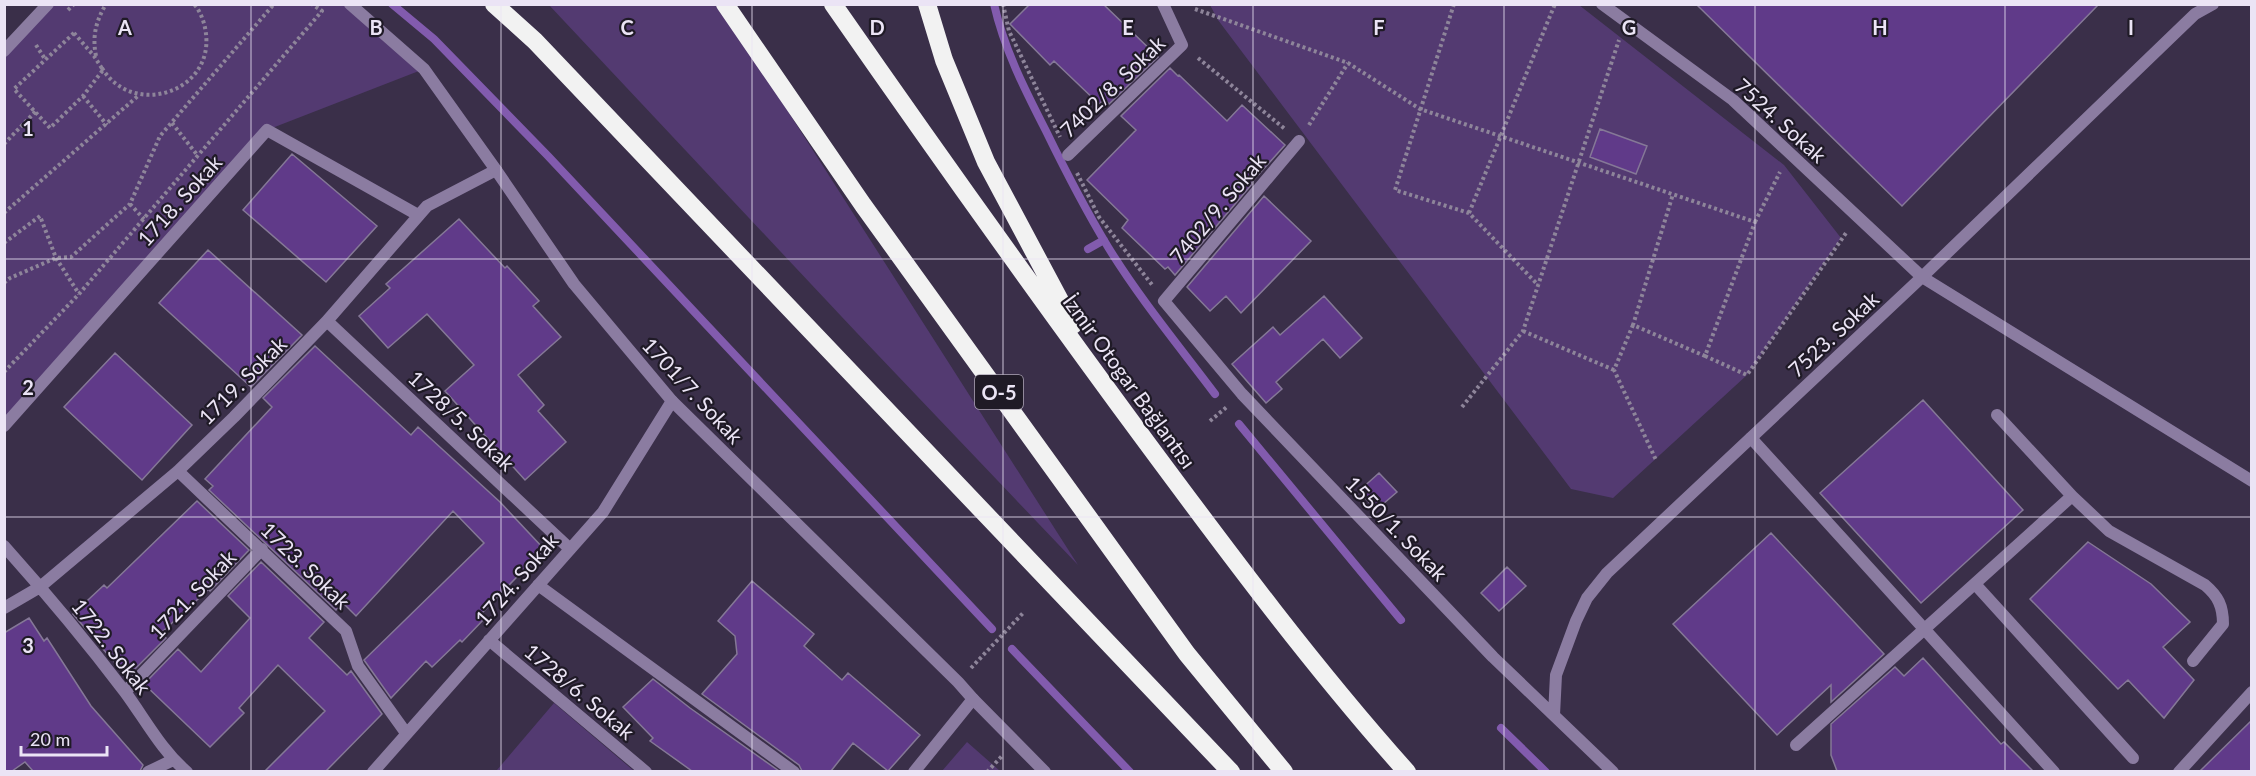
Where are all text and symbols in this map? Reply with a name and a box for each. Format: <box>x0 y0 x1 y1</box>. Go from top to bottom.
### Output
text: A <box>117 15 132 39</box>
text: B <box>369 15 383 39</box>
text: C <box>620 15 634 39</box>
text: D <box>869 15 885 39</box>
text: E <box>1122 15 1134 39</box>
text: F <box>1373 15 1385 39</box>
text: G <box>1622 15 1636 39</box>
text: H <box>1872 15 1888 39</box>
text: I <box>2128 15 2134 39</box>
street label: 7402/8. Sokak <box>1054 30 1170 142</box>
street label: 7524. Sokak <box>1730 73 1832 168</box>
text: 1 <box>22 116 34 140</box>
street label: 7402/9. Sokak <box>1164 148 1270 268</box>
street label: 1718. Sokak <box>132 149 227 251</box>
street label: 7523. Sokak <box>1783 286 1883 382</box>
street label: İzmir Otogar Bağlantısı <box>1058 289 1202 473</box>
street label: 1719. Sokak <box>193 331 291 429</box>
street label: 1701/7. Sokak <box>638 332 749 448</box>
street label: 1728/5. Sokak <box>404 365 520 476</box>
text: 2 <box>22 375 34 399</box>
road number: O-5 <box>975 375 1023 409</box>
street label: 1550/1. Sokak <box>1341 470 1453 586</box>
street label: 1723. Sokak <box>256 516 356 614</box>
street label: 1724. Sokak <box>469 528 563 630</box>
street label: 1721. Sokak <box>143 544 241 644</box>
street label: 1722. Sokak <box>67 593 157 699</box>
text: 3 <box>22 633 34 657</box>
street label: 1728/6. Sokak <box>520 638 640 744</box>
scale bar <box>21 719 106 757</box>
text: 20 m <box>30 728 70 750</box>

